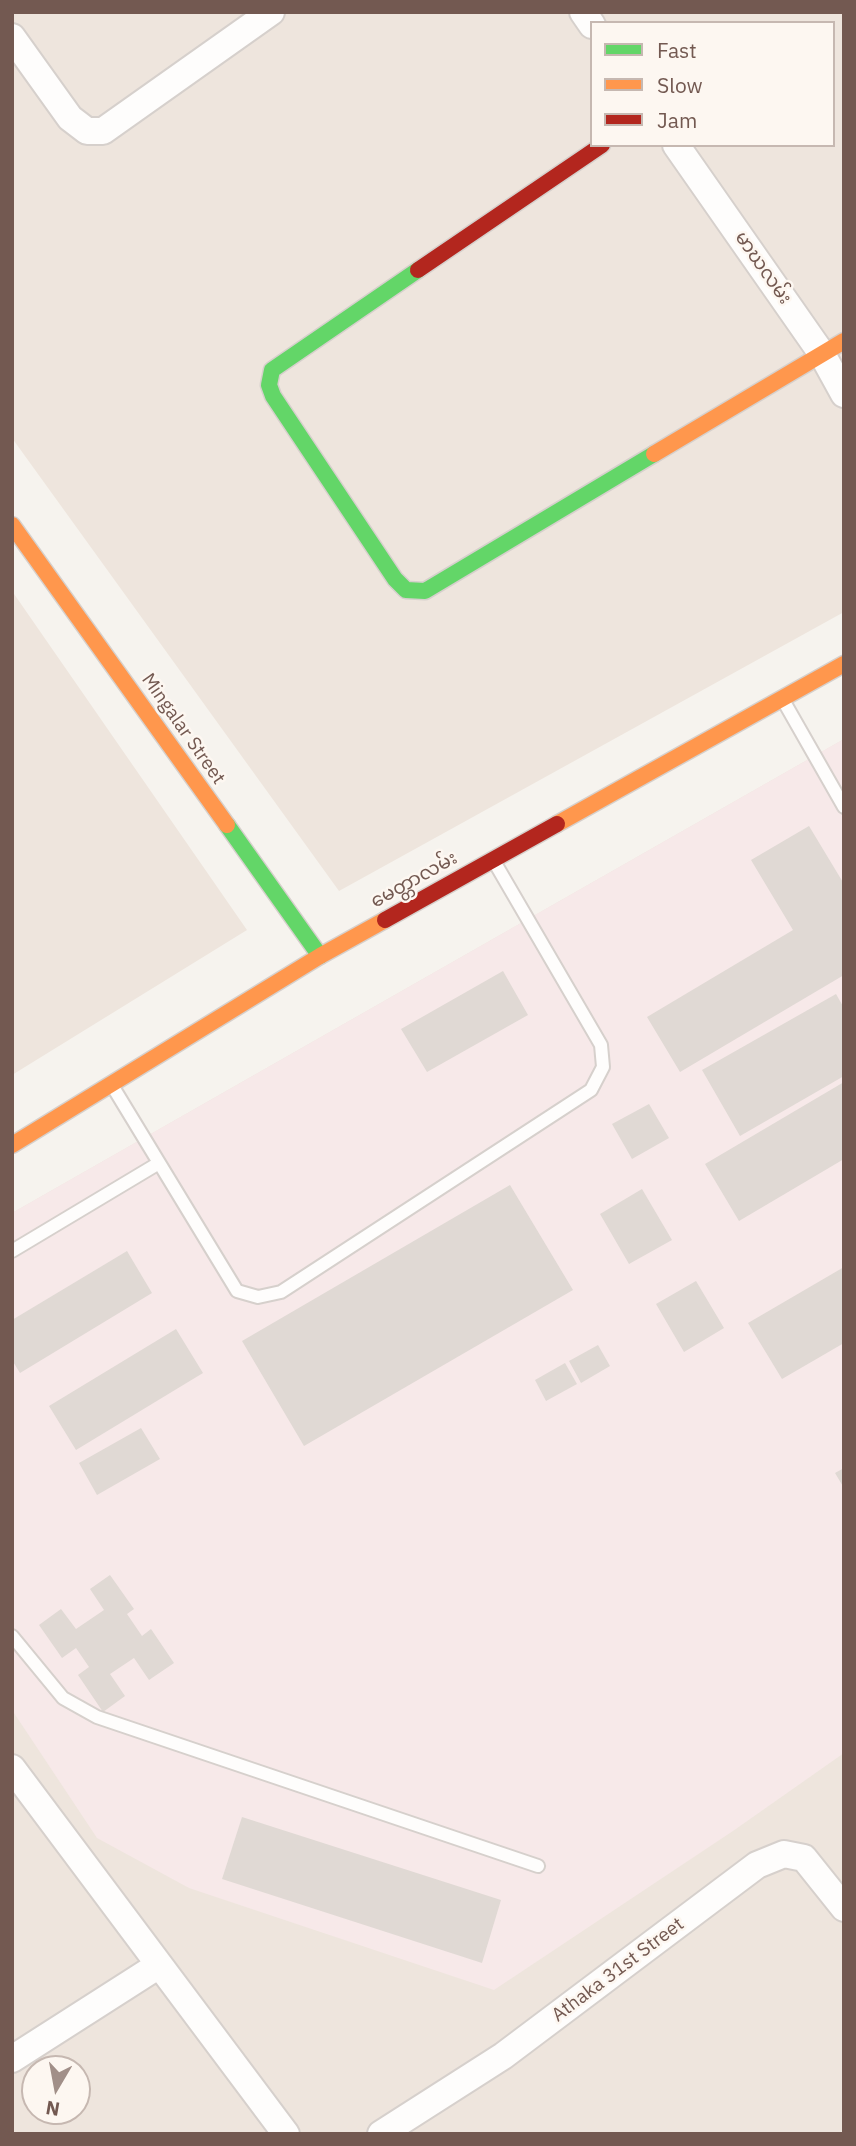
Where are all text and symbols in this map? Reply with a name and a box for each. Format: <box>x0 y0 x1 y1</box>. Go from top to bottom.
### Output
legend <box>590 21 835 147</box>
text: Fast <box>657 36 697 64</box>
text: Slow <box>657 71 703 99</box>
text: Jam <box>657 106 697 134</box>
street label: မာဃလမ်း <box>730 227 796 309</box>
street label: Mingalar Street <box>136 669 230 789</box>
street label: မေတ္တာလမ်း <box>367 847 461 913</box>
street label: Athaka 31st Street <box>547 1913 689 2027</box>
north arrow <box>21 2055 91 2125</box>
text: N <box>44 2096 62 2122</box>

